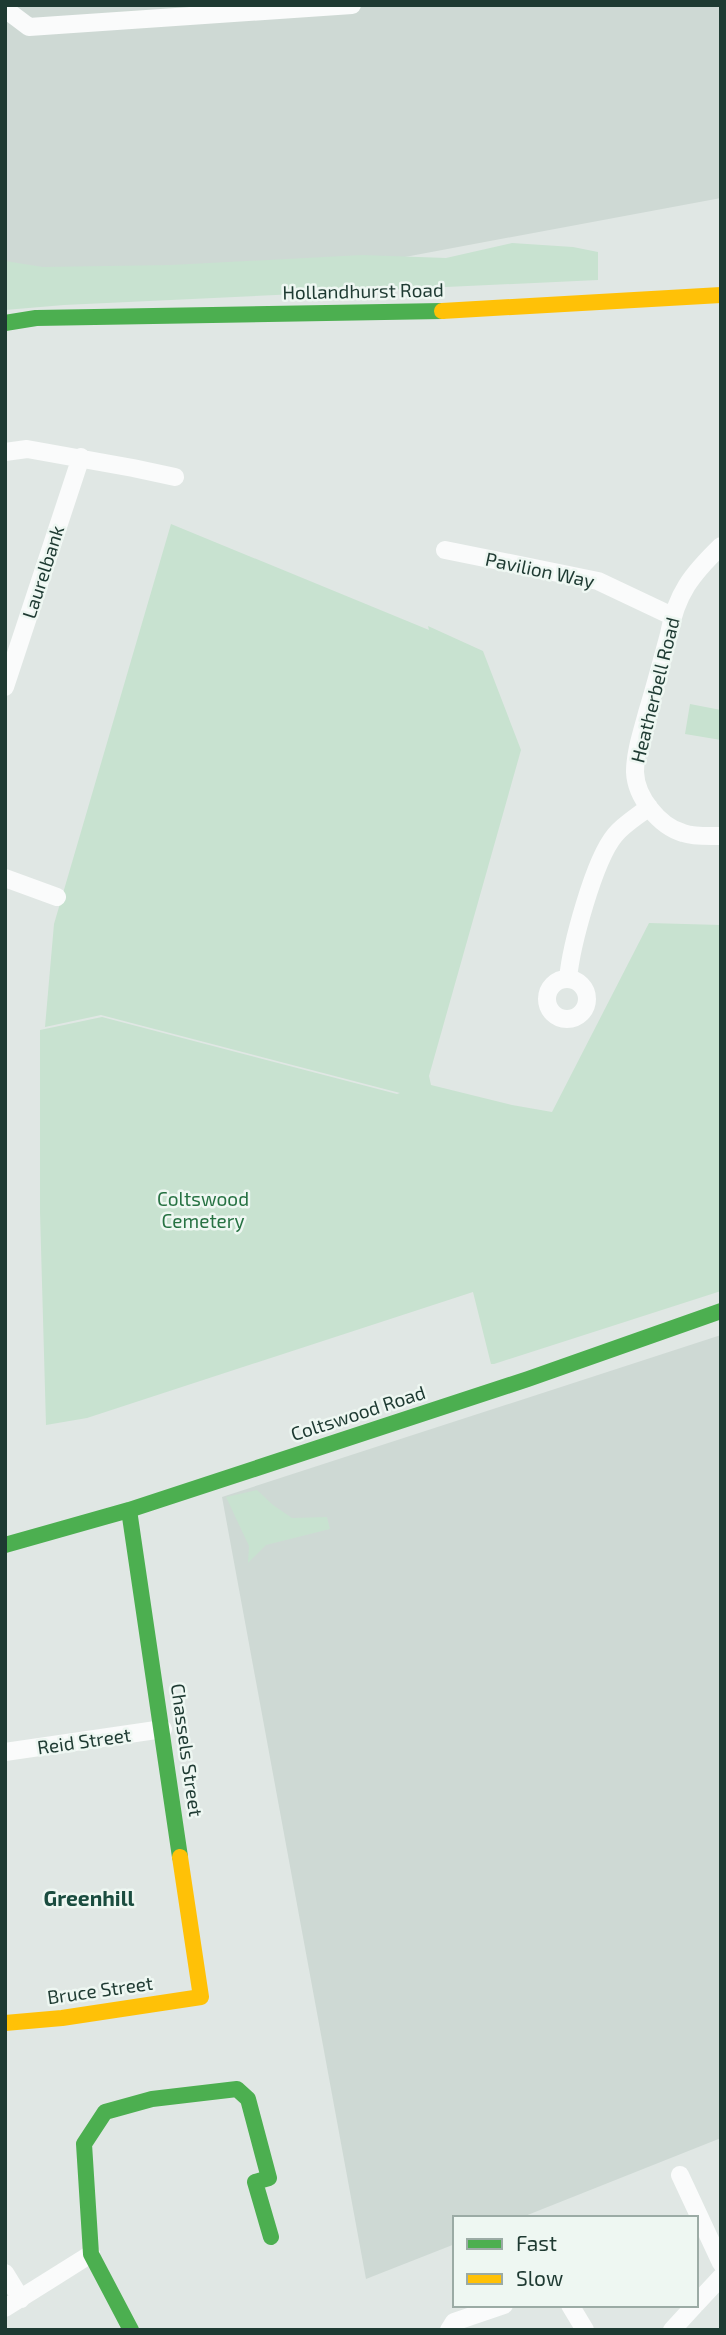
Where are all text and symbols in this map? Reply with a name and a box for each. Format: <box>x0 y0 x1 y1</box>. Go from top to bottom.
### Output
street label: Hollandhurst Road <box>282 278 444 303</box>
street label: Laurelbank <box>17 522 68 621</box>
street label: Pavilion Way <box>484 547 597 592</box>
street label: Heatherbell Road <box>625 615 684 765</box>
park label: Coltswood Cemetery <box>157 1187 249 1232</box>
street label: Coltswood Road <box>288 1380 428 1445</box>
street label: Chassels Street <box>167 1682 208 1818</box>
street label: Reid Street <box>36 1723 132 1758</box>
district label: Greenhill <box>44 1885 135 1910</box>
street label: Bruce Street <box>46 1971 154 2008</box>
legend <box>453 2216 698 2307</box>
text: Fast <box>516 2230 557 2255</box>
text: Slow <box>516 2265 563 2290</box>

